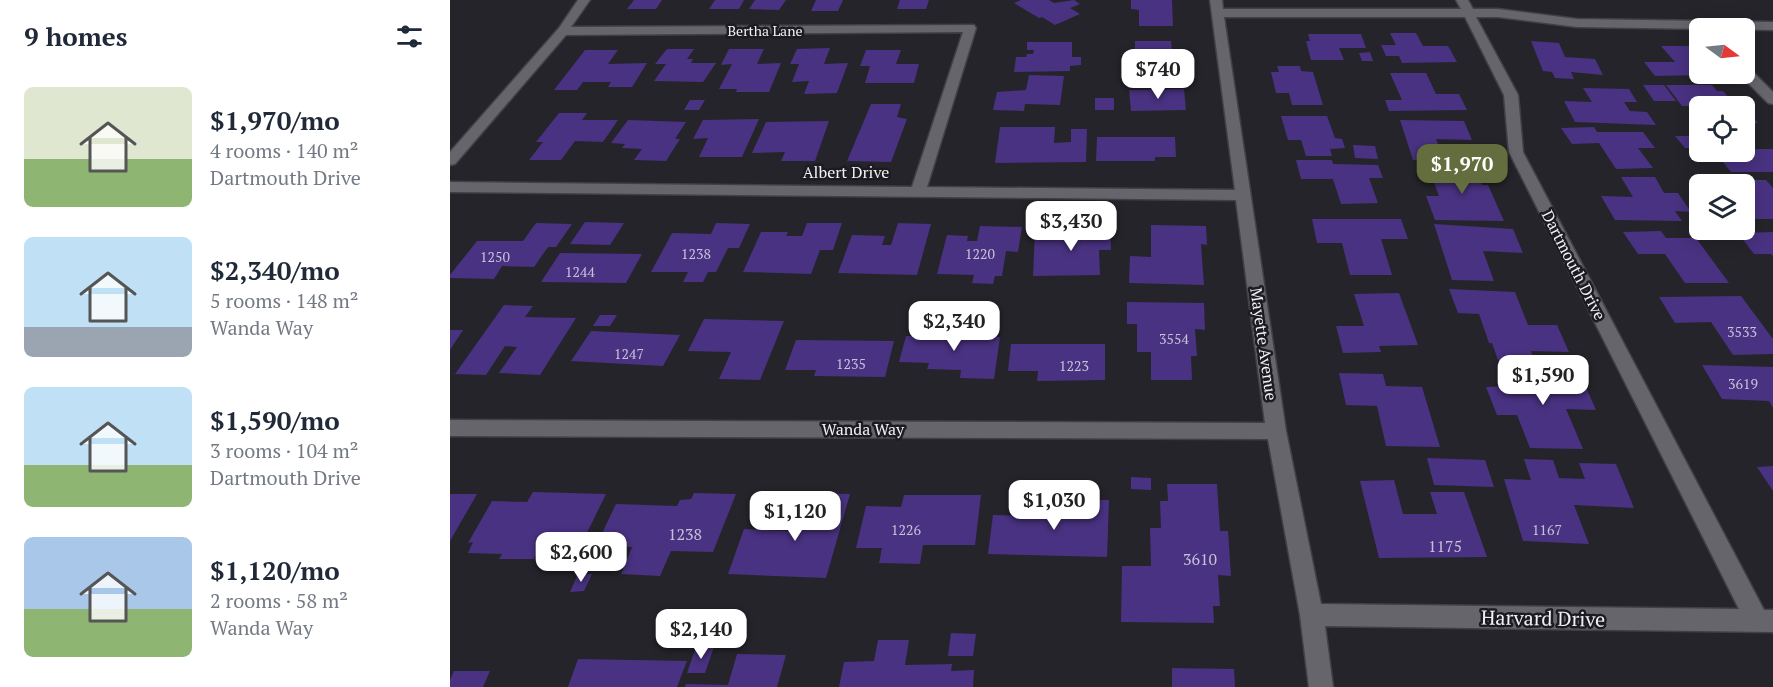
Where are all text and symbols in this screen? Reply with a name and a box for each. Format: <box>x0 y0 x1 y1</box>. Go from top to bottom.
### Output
north arrow <box>1689 18 1755 84</box>
map controls <box>1689 18 1755 240</box>
text: 9 homes <box>24 19 128 53</box>
icon: filters <box>393 20 426 53</box>
street label: Bertha Lane <box>727 21 803 40</box>
pin: $740 <box>1122 49 1194 100</box>
text: $740 <box>1135 55 1181 82</box>
button: locate <box>1689 96 1755 162</box>
text: $1,970/mo <box>210 103 340 137</box>
icon: home <box>72 111 144 183</box>
text: 4 rooms · 140 m² <box>210 137 358 164</box>
pin: $1,970 <box>1413 144 1511 195</box>
text: $1,970 <box>1431 150 1493 177</box>
street label: Albert Drive <box>803 161 889 183</box>
text: Dartmouth Drive <box>210 164 361 191</box>
button: layers <box>1689 174 1755 240</box>
pin: $3,430 <box>1022 201 1120 252</box>
street label: Dartmouth Drive <box>1537 206 1611 324</box>
text: $3,430 <box>1040 207 1102 234</box>
house number: 1238 <box>681 244 711 263</box>
house number: 1220 <box>965 244 995 263</box>
house number: 1250 <box>480 247 510 266</box>
text: $2,340/mo <box>210 253 340 287</box>
icon: home <box>72 261 144 333</box>
house number: 1244 <box>565 262 595 281</box>
street label: Mayette Avenue <box>1245 286 1283 402</box>
text: 5 rooms · 148 m² <box>210 287 358 314</box>
pin: $2,340 <box>905 301 1003 352</box>
text: $2,340 <box>923 307 985 334</box>
text: Wanda Way <box>210 314 313 341</box>
house number: 3533 <box>1727 322 1757 341</box>
house number: 3554 <box>1159 329 1189 348</box>
house number: 1247 <box>614 344 644 363</box>
house number: 1235 <box>836 354 866 373</box>
pin: $1,590 <box>1494 355 1592 406</box>
house number: 1223 <box>1059 356 1089 375</box>
text: $1,590 <box>1512 361 1574 388</box>
house number: 3619 <box>1728 374 1758 393</box>
text: $1,590/mo <box>210 403 340 437</box>
icon: home <box>72 411 144 483</box>
street label: Wanda Way <box>822 418 905 440</box>
text: 3 rooms · 104 m² <box>210 437 358 464</box>
text: Dartmouth Drive <box>210 464 361 491</box>
pin: $1,030 <box>1005 480 1103 531</box>
text: $1,030 <box>1023 486 1085 513</box>
pin: $1,120 <box>746 491 844 542</box>
text: $1,120 <box>764 497 826 524</box>
house number: 1226 <box>891 520 921 539</box>
house number: 1167 <box>1532 520 1562 539</box>
house number: 1238 <box>668 523 702 545</box>
pin: $2,600 <box>532 532 630 583</box>
house number: 1175 <box>1428 535 1462 557</box>
text: $2,600 <box>550 538 612 565</box>
house number: 3610 <box>1183 548 1217 570</box>
text: $1,120/mo <box>210 553 340 587</box>
icon: home <box>72 561 144 633</box>
text: 2 rooms · 58 m² <box>210 587 348 614</box>
street label: Harvard Drive <box>1481 603 1605 633</box>
pin: $2,140 <box>652 609 750 660</box>
text: Wanda Way <box>210 614 313 641</box>
text: $2,140 <box>670 615 732 642</box>

